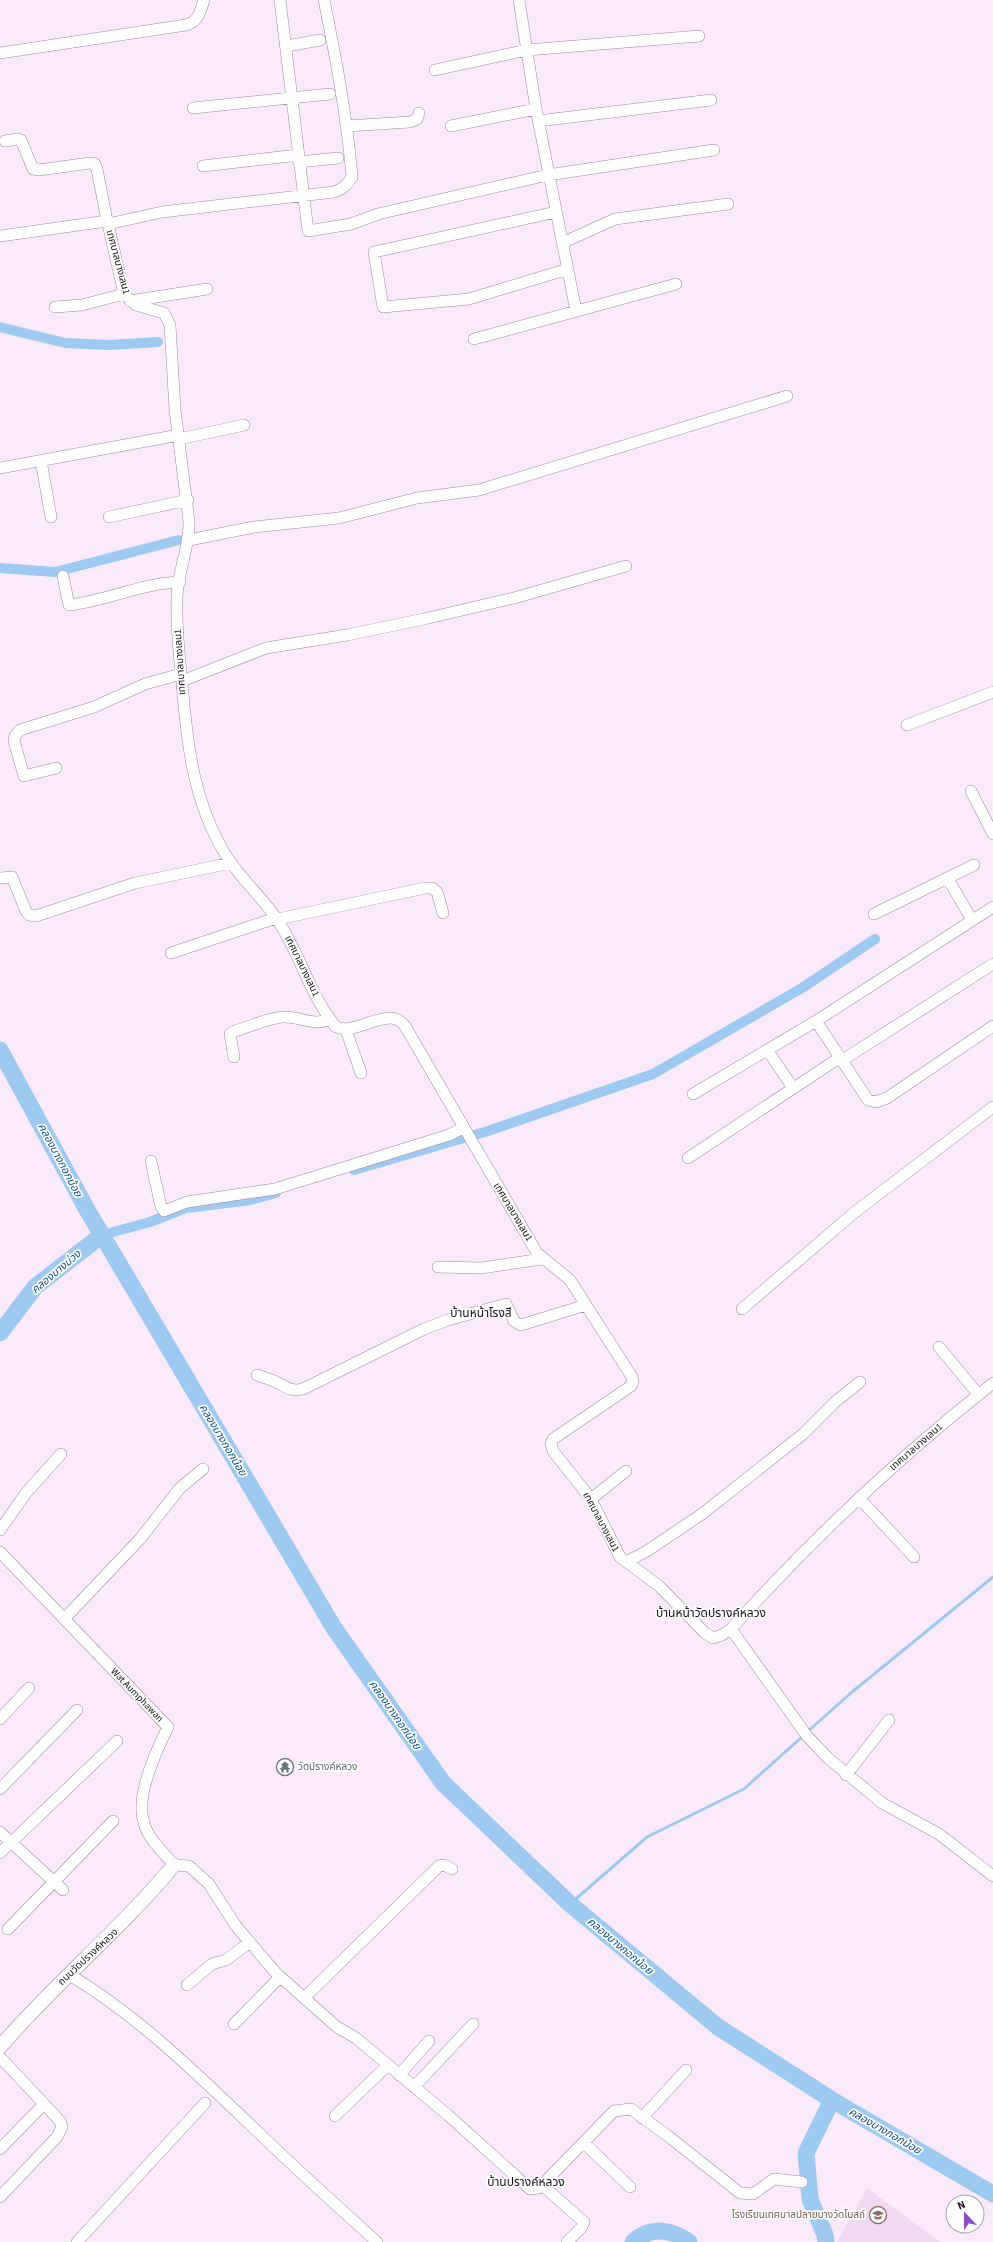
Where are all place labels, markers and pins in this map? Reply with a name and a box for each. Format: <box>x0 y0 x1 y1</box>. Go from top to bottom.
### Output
temple icon: วัดปรางค์หลวง <box>275 1757 295 1777</box>
place label: วัดปรางค์หลวง <box>298 1760 357 1774</box>
school or university icon: โรงเรียนเทศบาลปลายบางวัดโบสถ์ <box>868 2205 888 2225</box>
place label: โรงเรียนเทศบาลปลายบางวัดโบสถ์ <box>732 2208 865 2222</box>

